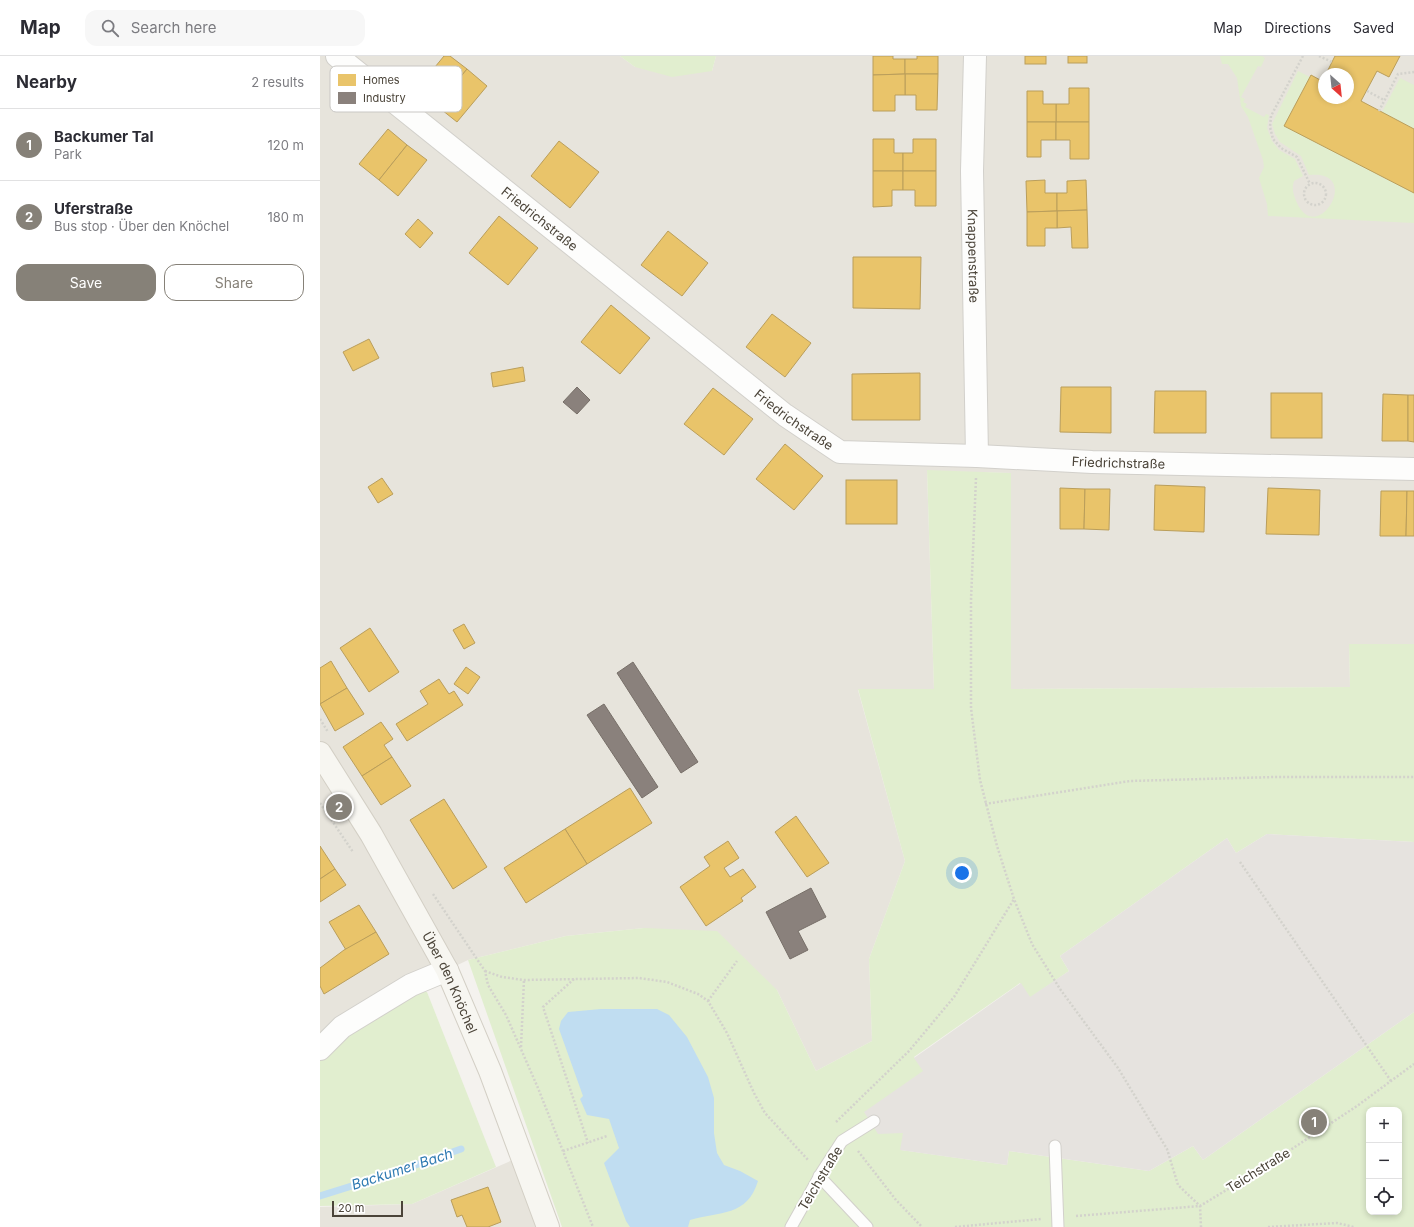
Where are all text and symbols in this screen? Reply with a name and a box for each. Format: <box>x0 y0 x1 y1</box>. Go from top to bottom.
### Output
search box <box>85 10 365 46</box>
text: Map <box>20 16 61 39</box>
icon: search <box>99 17 121 39</box>
text: Search here <box>131 18 216 37</box>
text: Map <box>1213 19 1242 36</box>
text: Directions <box>1264 19 1331 36</box>
text: Saved <box>1353 19 1394 36</box>
legend <box>330 66 462 112</box>
north arrow <box>1318 68 1354 104</box>
text: Nearby <box>16 72 77 92</box>
text: Homes <box>363 73 400 87</box>
text: 2 results <box>251 74 304 90</box>
text: Industry <box>363 91 406 105</box>
text: Backumer Tal <box>54 127 153 146</box>
text: 1 <box>26 137 32 153</box>
text: 120 m <box>268 137 304 153</box>
text: Park <box>54 146 82 162</box>
street label: Friedrichstraße <box>498 183 581 254</box>
text: Uferstraße <box>54 199 133 218</box>
text: 2 <box>25 209 33 225</box>
text: 180 m <box>267 209 304 225</box>
street label: Knappenstraße <box>965 209 982 303</box>
text: Bus stop · Über den Knöchel <box>54 218 229 234</box>
button: Save <box>16 264 156 301</box>
button: Share <box>164 264 304 301</box>
street label: Friedrichstraße <box>751 386 836 453</box>
street label: Friedrichstraße <box>1071 453 1165 472</box>
pin: 2 <box>326 792 352 822</box>
your location <box>952 863 972 883</box>
street label: Über den Knöchel <box>419 929 481 1036</box>
pin: 1 <box>1301 1107 1327 1137</box>
map controls <box>1366 1107 1402 1215</box>
button: + <box>1366 1107 1402 1143</box>
street label: Teichstraße <box>795 1143 845 1213</box>
button: − <box>1366 1143 1402 1179</box>
water label: Backumer Bach <box>349 1144 455 1193</box>
street label: Teichstraße <box>1223 1144 1293 1196</box>
button: locate <box>1366 1179 1402 1215</box>
scale bar <box>332 1199 403 1218</box>
text: 20 m <box>338 1201 364 1215</box>

